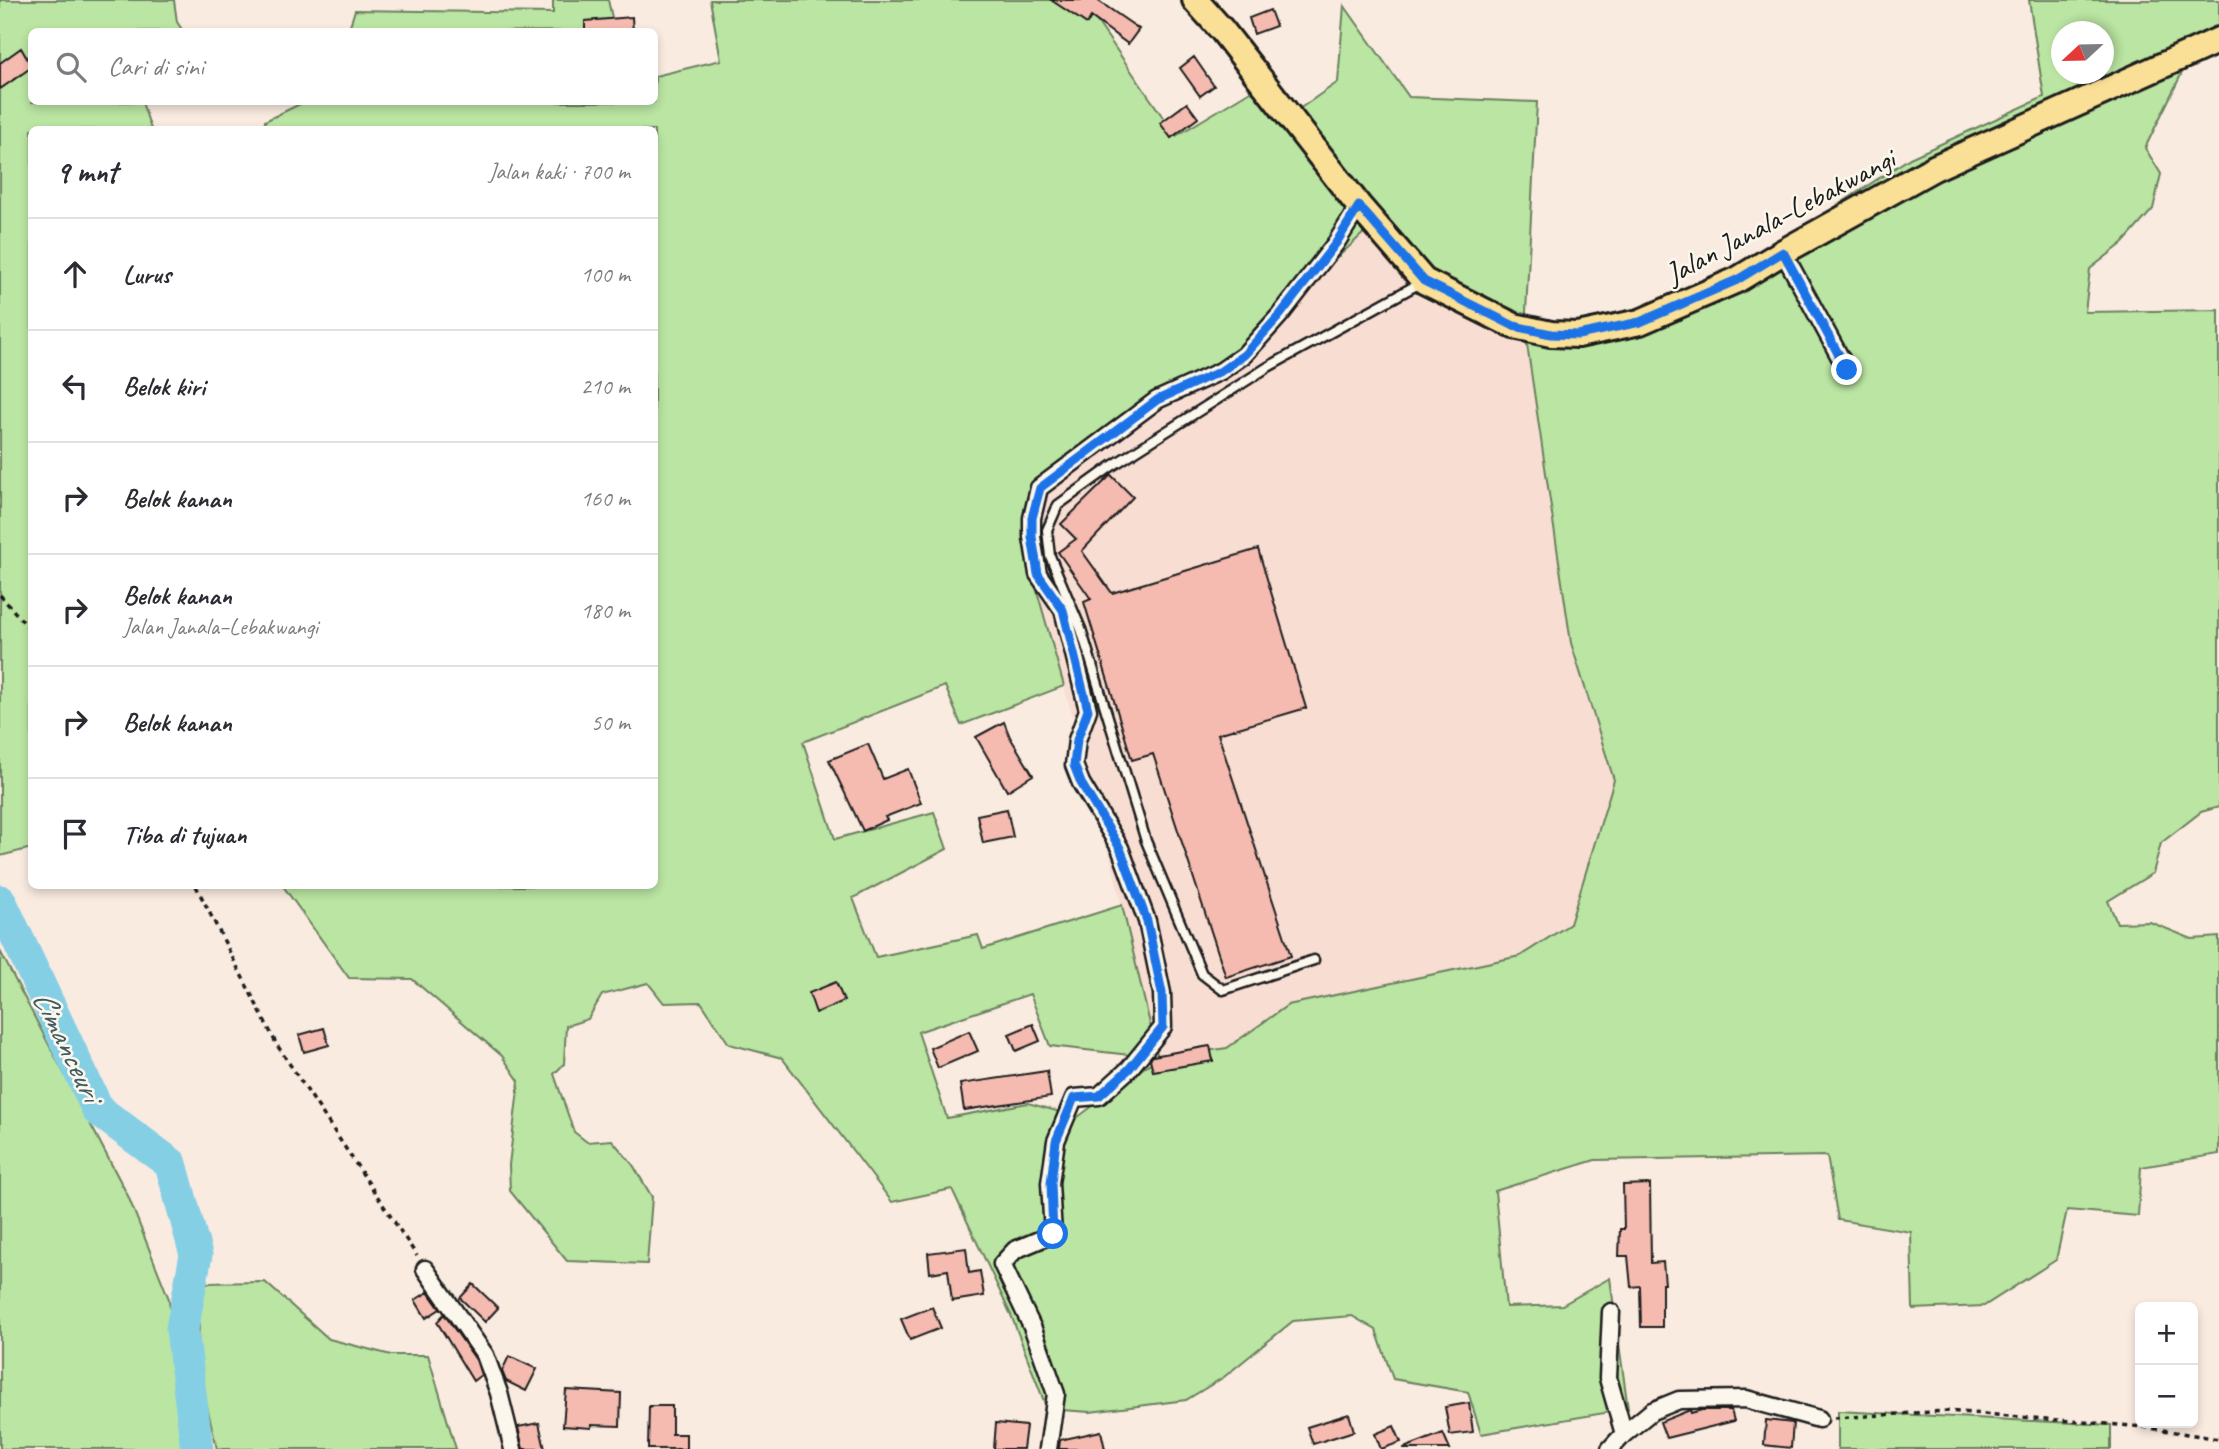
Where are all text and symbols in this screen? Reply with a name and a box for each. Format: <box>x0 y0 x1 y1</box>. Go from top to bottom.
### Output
north arrow <box>2051 21 2114 84</box>
search box <box>28 28 658 105</box>
icon: search <box>52 48 90 86</box>
text: Cari di sini <box>108 50 204 83</box>
street label: Jalan Janala–Lebakwangi <box>1657 138 1904 293</box>
text: 9 mnt <box>56 153 117 191</box>
text: Jalan kaki · 700 m <box>488 157 630 186</box>
icon: ahead <box>56 255 94 293</box>
text: Lurus <box>123 258 171 291</box>
text: 100 m <box>581 260 630 289</box>
route end <box>1831 354 1862 385</box>
icon: left <box>56 367 94 405</box>
text: Belok kiri <box>123 370 205 403</box>
text: 210 m <box>581 372 630 401</box>
icon: right <box>56 479 94 517</box>
text: Belok kanan <box>123 482 232 515</box>
text: 160 m <box>581 484 630 513</box>
text: Belok kanan <box>123 579 232 612</box>
icon: right <box>56 591 94 629</box>
text: 180 m <box>581 596 630 625</box>
text: Jalan Janala–Lebakwangi <box>123 612 318 641</box>
icon: right <box>56 703 94 741</box>
text: Belok kanan <box>123 706 232 739</box>
text: 50 m <box>591 708 630 737</box>
icon: arrive <box>56 815 94 853</box>
text: Tiba di tujuan <box>123 818 247 851</box>
water label: Cimanceuri <box>23 983 115 1114</box>
route start <box>1037 1218 1068 1249</box>
map controls <box>2135 1302 2198 1428</box>
button: + <box>2135 1302 2198 1365</box>
button: − <box>2135 1365 2198 1428</box>

